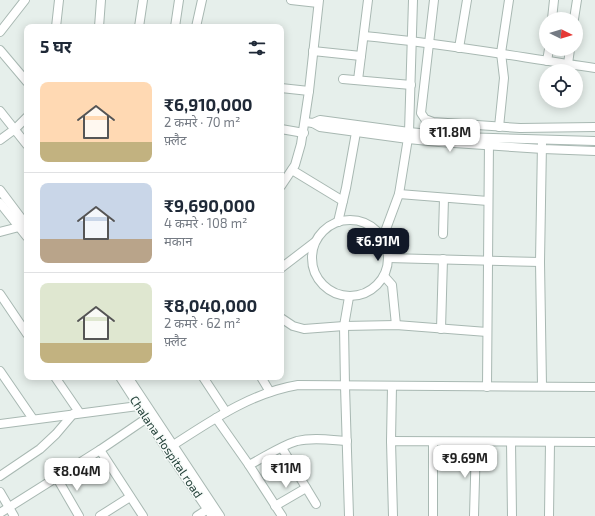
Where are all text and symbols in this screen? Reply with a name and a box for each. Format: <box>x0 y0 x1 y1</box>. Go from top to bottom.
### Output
north arrow <box>539 12 583 56</box>
map controls <box>539 12 583 108</box>
text: 5 घर <box>40 36 72 56</box>
icon: filters <box>246 37 268 59</box>
button: locate <box>539 64 583 108</box>
text: ₹6,910,000 <box>164 94 253 114</box>
icon: home <box>72 98 120 146</box>
text: 2 कमरे · 70 m² <box>164 114 240 130</box>
pin: ₹11.8M <box>417 119 483 153</box>
text: ₹11.8M <box>429 124 471 140</box>
text: फ़्लैट <box>164 132 187 148</box>
text: ₹9,690,000 <box>164 195 255 215</box>
icon: home <box>72 199 120 247</box>
text: 4 कमरे · 108 m² <box>164 215 247 231</box>
pin: ₹6.91M <box>345 228 411 262</box>
text: मकान <box>164 233 192 249</box>
text: ₹6.91M <box>356 233 400 249</box>
text: ₹8,040,000 <box>164 295 257 315</box>
icon: home <box>72 299 120 347</box>
text: 2 कमरे · 62 m² <box>164 315 241 331</box>
text: फ़्लैट <box>164 333 187 349</box>
street label: Chalana Hospital road <box>128 393 206 500</box>
pin: ₹9.69M <box>432 445 498 479</box>
text: ₹9.69M <box>442 450 488 466</box>
pin: ₹11M <box>262 455 310 489</box>
pin: ₹8.04M <box>44 458 110 492</box>
text: ₹11M <box>271 460 301 476</box>
text: ₹8.04M <box>53 463 101 479</box>

